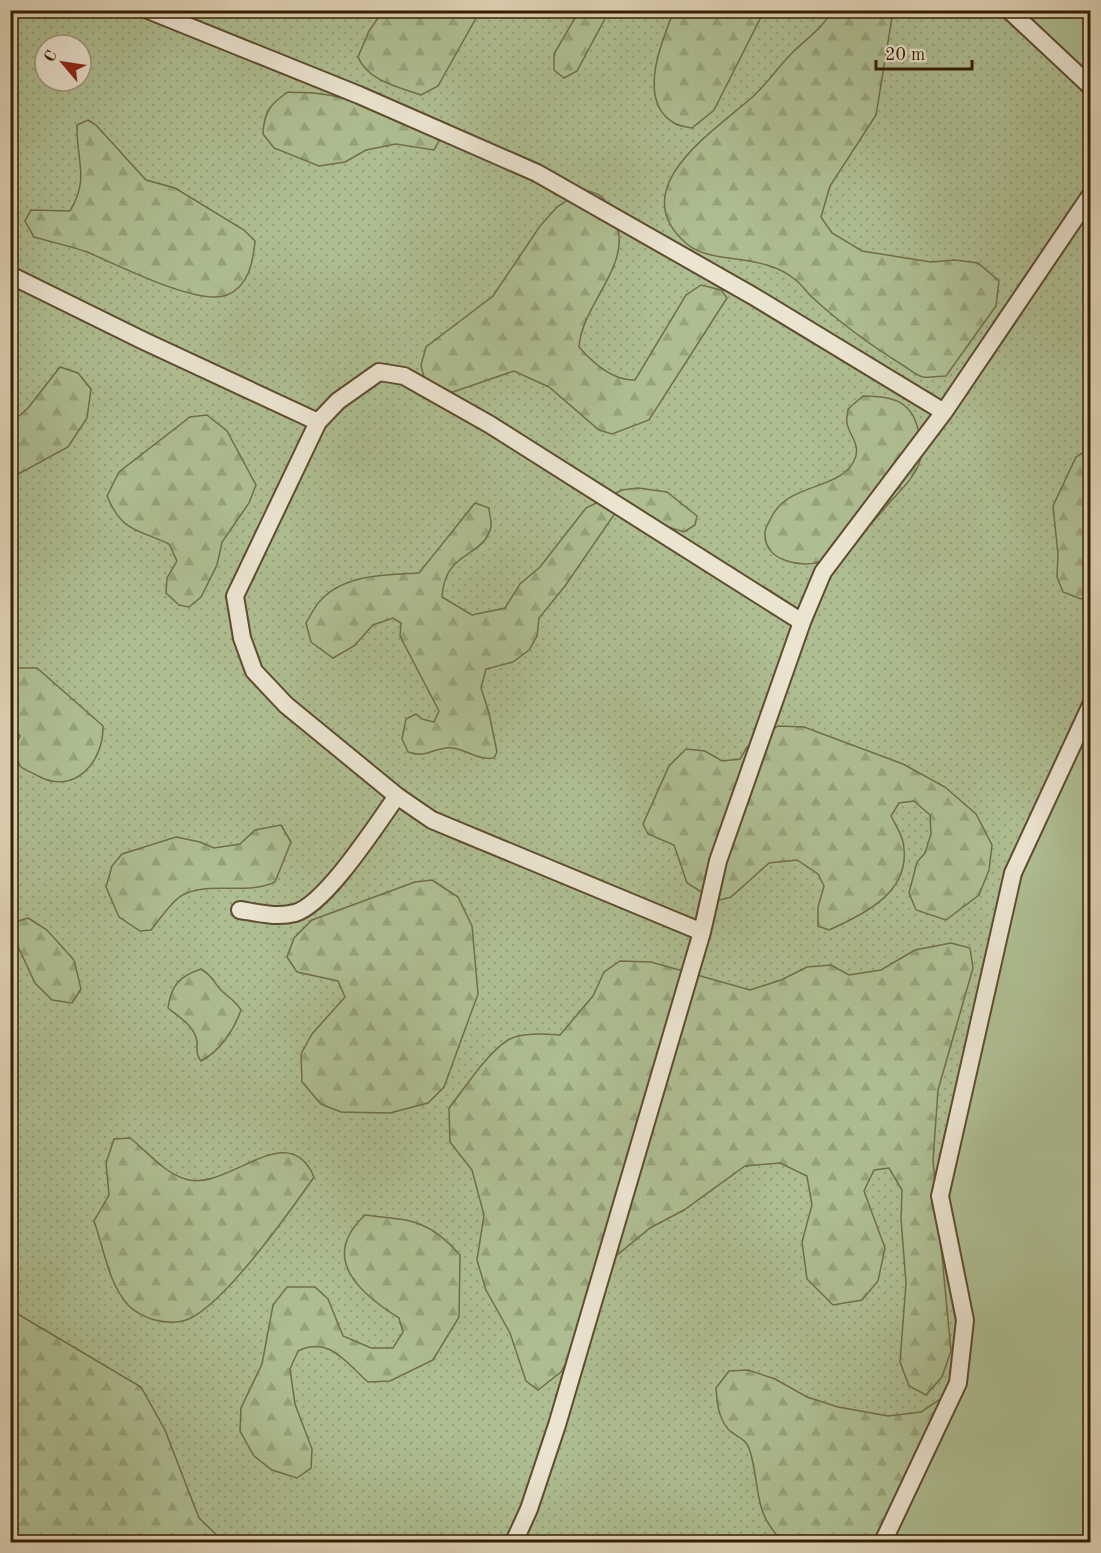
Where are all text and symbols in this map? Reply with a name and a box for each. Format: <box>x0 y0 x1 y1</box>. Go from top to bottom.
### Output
north arrow <box>33 33 93 93</box>
scale bar <box>876 33 972 71</box>
text: 20 m <box>885 46 925 64</box>
text: С <box>42 48 61 65</box>

